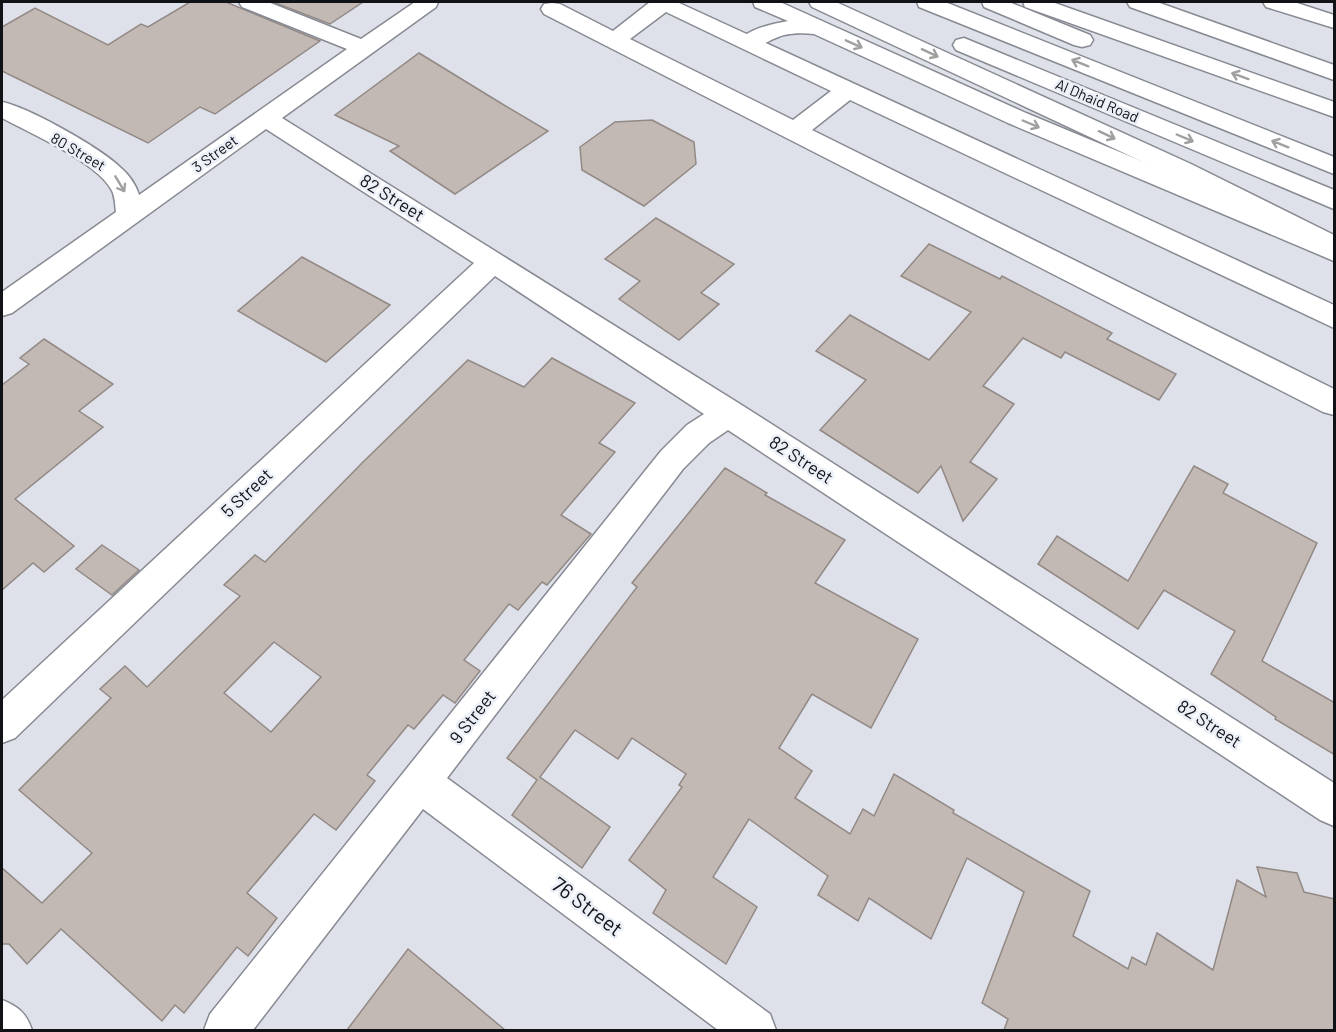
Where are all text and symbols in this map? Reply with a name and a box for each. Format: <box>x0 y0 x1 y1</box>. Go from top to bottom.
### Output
one-way arrow <box>844 38 862 50</box>
one-way arrow <box>920 47 938 59</box>
one-way arrow <box>1071 57 1090 68</box>
one-way arrow <box>1231 69 1250 80</box>
street label: Al Dhaid Road <box>1053 74 1142 126</box>
one-way arrow <box>1022 119 1040 130</box>
street label: 80 Street <box>48 128 109 174</box>
one-way arrow <box>1097 130 1115 141</box>
street label: 3 Street <box>188 131 241 176</box>
one-way arrow <box>1175 133 1194 144</box>
one-way arrow <box>1272 138 1290 149</box>
street label: 82 Street <box>356 169 429 225</box>
one-way arrow <box>114 175 126 192</box>
street label: 82 Street <box>765 430 838 488</box>
street label: 5 Street <box>216 463 276 521</box>
street label: 9 Street <box>444 685 500 748</box>
street label: 82 Street <box>1173 694 1246 752</box>
street label: 76 Street <box>548 871 628 941</box>

